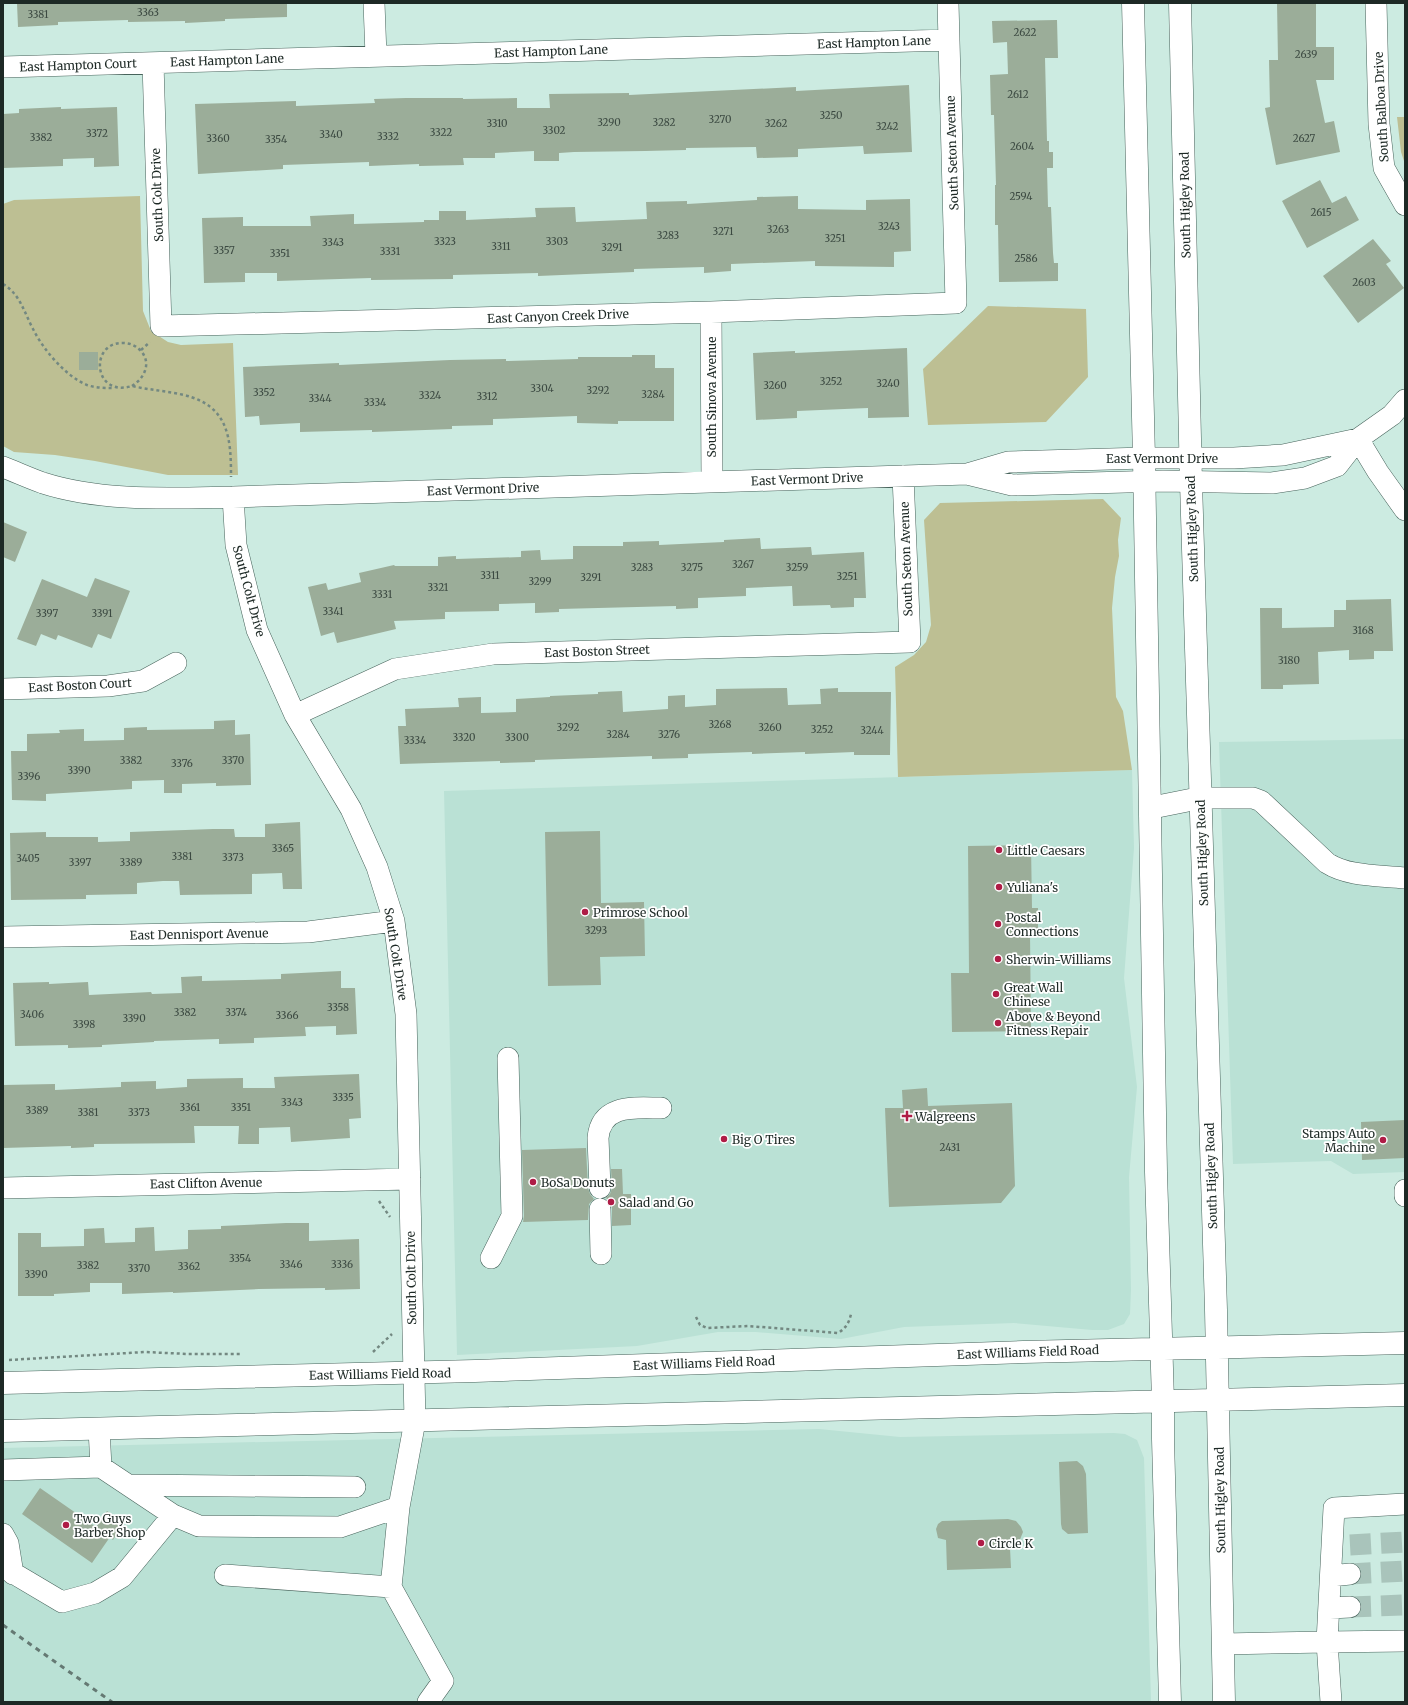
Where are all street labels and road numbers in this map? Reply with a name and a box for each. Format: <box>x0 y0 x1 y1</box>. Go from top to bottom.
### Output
street label: East Hampton Lane <box>817 33 931 51</box>
street label: East Hampton Lane <box>494 42 608 60</box>
street label: East Hampton Lane <box>170 51 284 69</box>
street label: South Balboa Drive <box>1371 51 1391 163</box>
street label: East Hampton Court <box>19 55 137 75</box>
street label: South Seton Avenue <box>942 95 962 211</box>
street label: South Colt Drive <box>148 148 166 242</box>
street label: South Higley Road <box>1177 152 1193 258</box>
street label: East Canyon Creek Drive <box>487 306 629 326</box>
street label: South Sinova Avenue <box>704 337 719 457</box>
street label: East Vermont Drive <box>1106 451 1218 466</box>
street label: East Vermont Drive <box>751 470 863 488</box>
street label: South Higley Road <box>1183 476 1201 582</box>
street label: East Vermont Drive <box>427 480 539 498</box>
street label: South Seton Avenue <box>896 501 916 617</box>
street label: South Colt Drive <box>230 544 268 638</box>
street label: East Boston Street <box>544 642 650 660</box>
street label: East Boston Court <box>28 675 132 695</box>
street label: South Higley Road <box>1193 800 1211 906</box>
street label: South Colt Drive <box>381 906 411 1002</box>
street label: East Dennisport Avenue <box>130 925 268 943</box>
street label: South Higley Road <box>1202 1123 1220 1229</box>
street label: East Clifton Avenue <box>150 1175 262 1191</box>
street label: South Colt Drive <box>403 1231 419 1325</box>
street label: East Williams Field Road <box>957 1342 1099 1362</box>
street label: East Williams Field Road <box>633 1353 775 1373</box>
street label: East Williams Field Road <box>309 1365 451 1383</box>
street label: South Higley Road <box>1212 1447 1228 1553</box>

